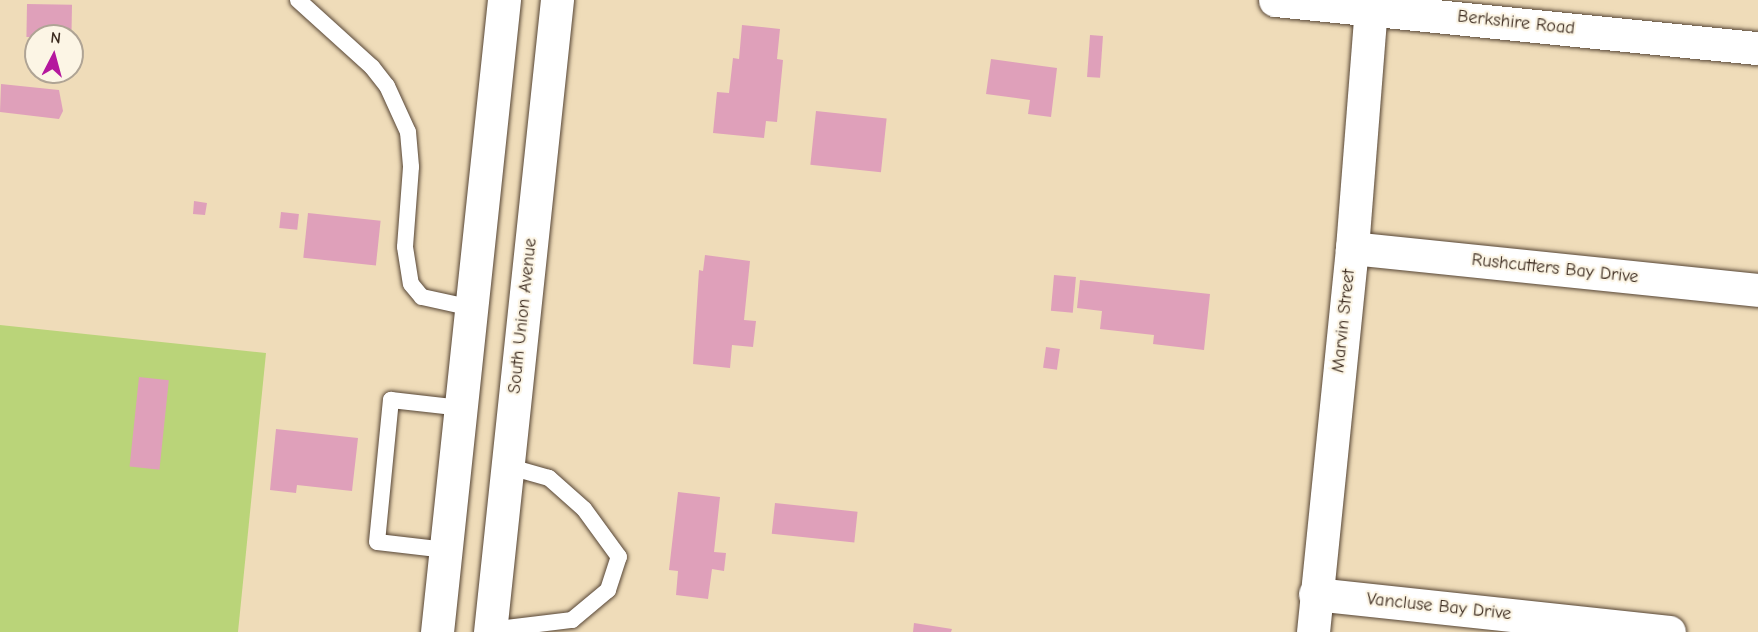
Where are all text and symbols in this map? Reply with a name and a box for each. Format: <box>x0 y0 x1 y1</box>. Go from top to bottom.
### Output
street label: Berkshire Road <box>1456 6 1576 40</box>
north arrow <box>24 24 84 84</box>
text: N <box>50 29 62 48</box>
street label: South Union Avenue <box>504 237 542 395</box>
street label: Rushcutters Bay Drive <box>1471 249 1639 289</box>
street label: Marvin Street <box>1328 268 1360 374</box>
street label: Vancluse Bay Drive <box>1366 589 1512 625</box>

